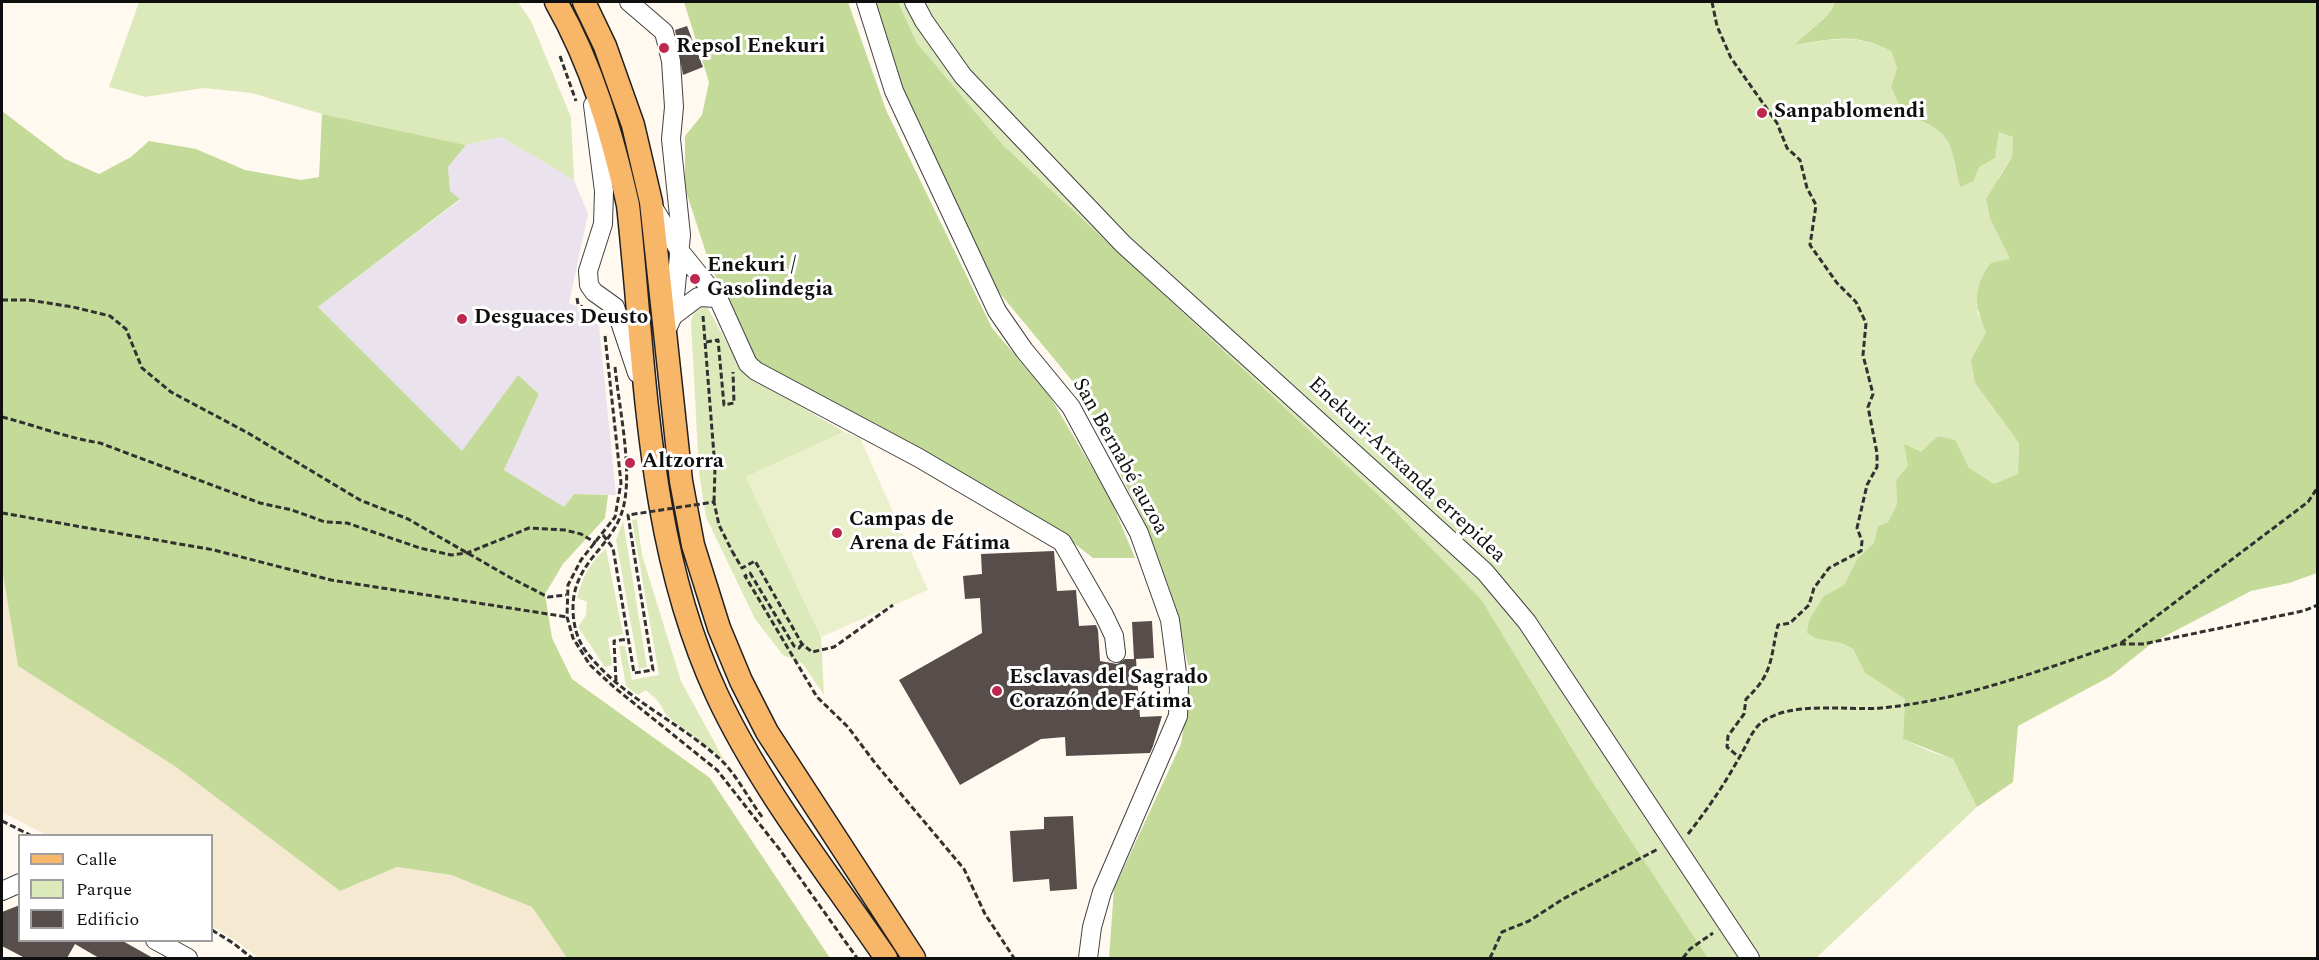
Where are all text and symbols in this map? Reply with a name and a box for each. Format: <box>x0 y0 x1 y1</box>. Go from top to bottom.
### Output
place label: Repsol Enekuri <box>676 35 825 61</box>
marker: Repsol Enekuri <box>657 41 671 55</box>
place label: Sanpablomendi <box>1774 100 1925 126</box>
marker: Sanpablomendi <box>1755 106 1769 120</box>
place label: Enekuri / Gasolindegia <box>707 254 833 304</box>
marker: Enekuri / Gasolindegia <box>688 272 702 286</box>
place label: Desguaces Deusto <box>474 306 648 332</box>
marker: Desguaces Deusto <box>455 312 469 326</box>
street label: Enekuri-Artxanda errepidea <box>1302 373 1510 569</box>
street label: San Bernabé auzoa <box>1066 374 1172 540</box>
place label: Altzorra <box>642 450 724 476</box>
marker: Altzorra <box>623 456 637 470</box>
place label: Campas de Arena de Fátima <box>849 508 1010 558</box>
marker: Campas de Arena de Fátima <box>830 526 844 540</box>
place label: Esclavas del Sagrado Corazón de Fátima <box>1009 666 1208 716</box>
marker: Esclavas del Sagrado Corazón de Fátima <box>990 684 1004 698</box>
legend <box>18 834 213 942</box>
text: Calle <box>76 846 117 873</box>
text: Parque <box>76 876 132 903</box>
text: Edificio <box>76 906 139 933</box>

